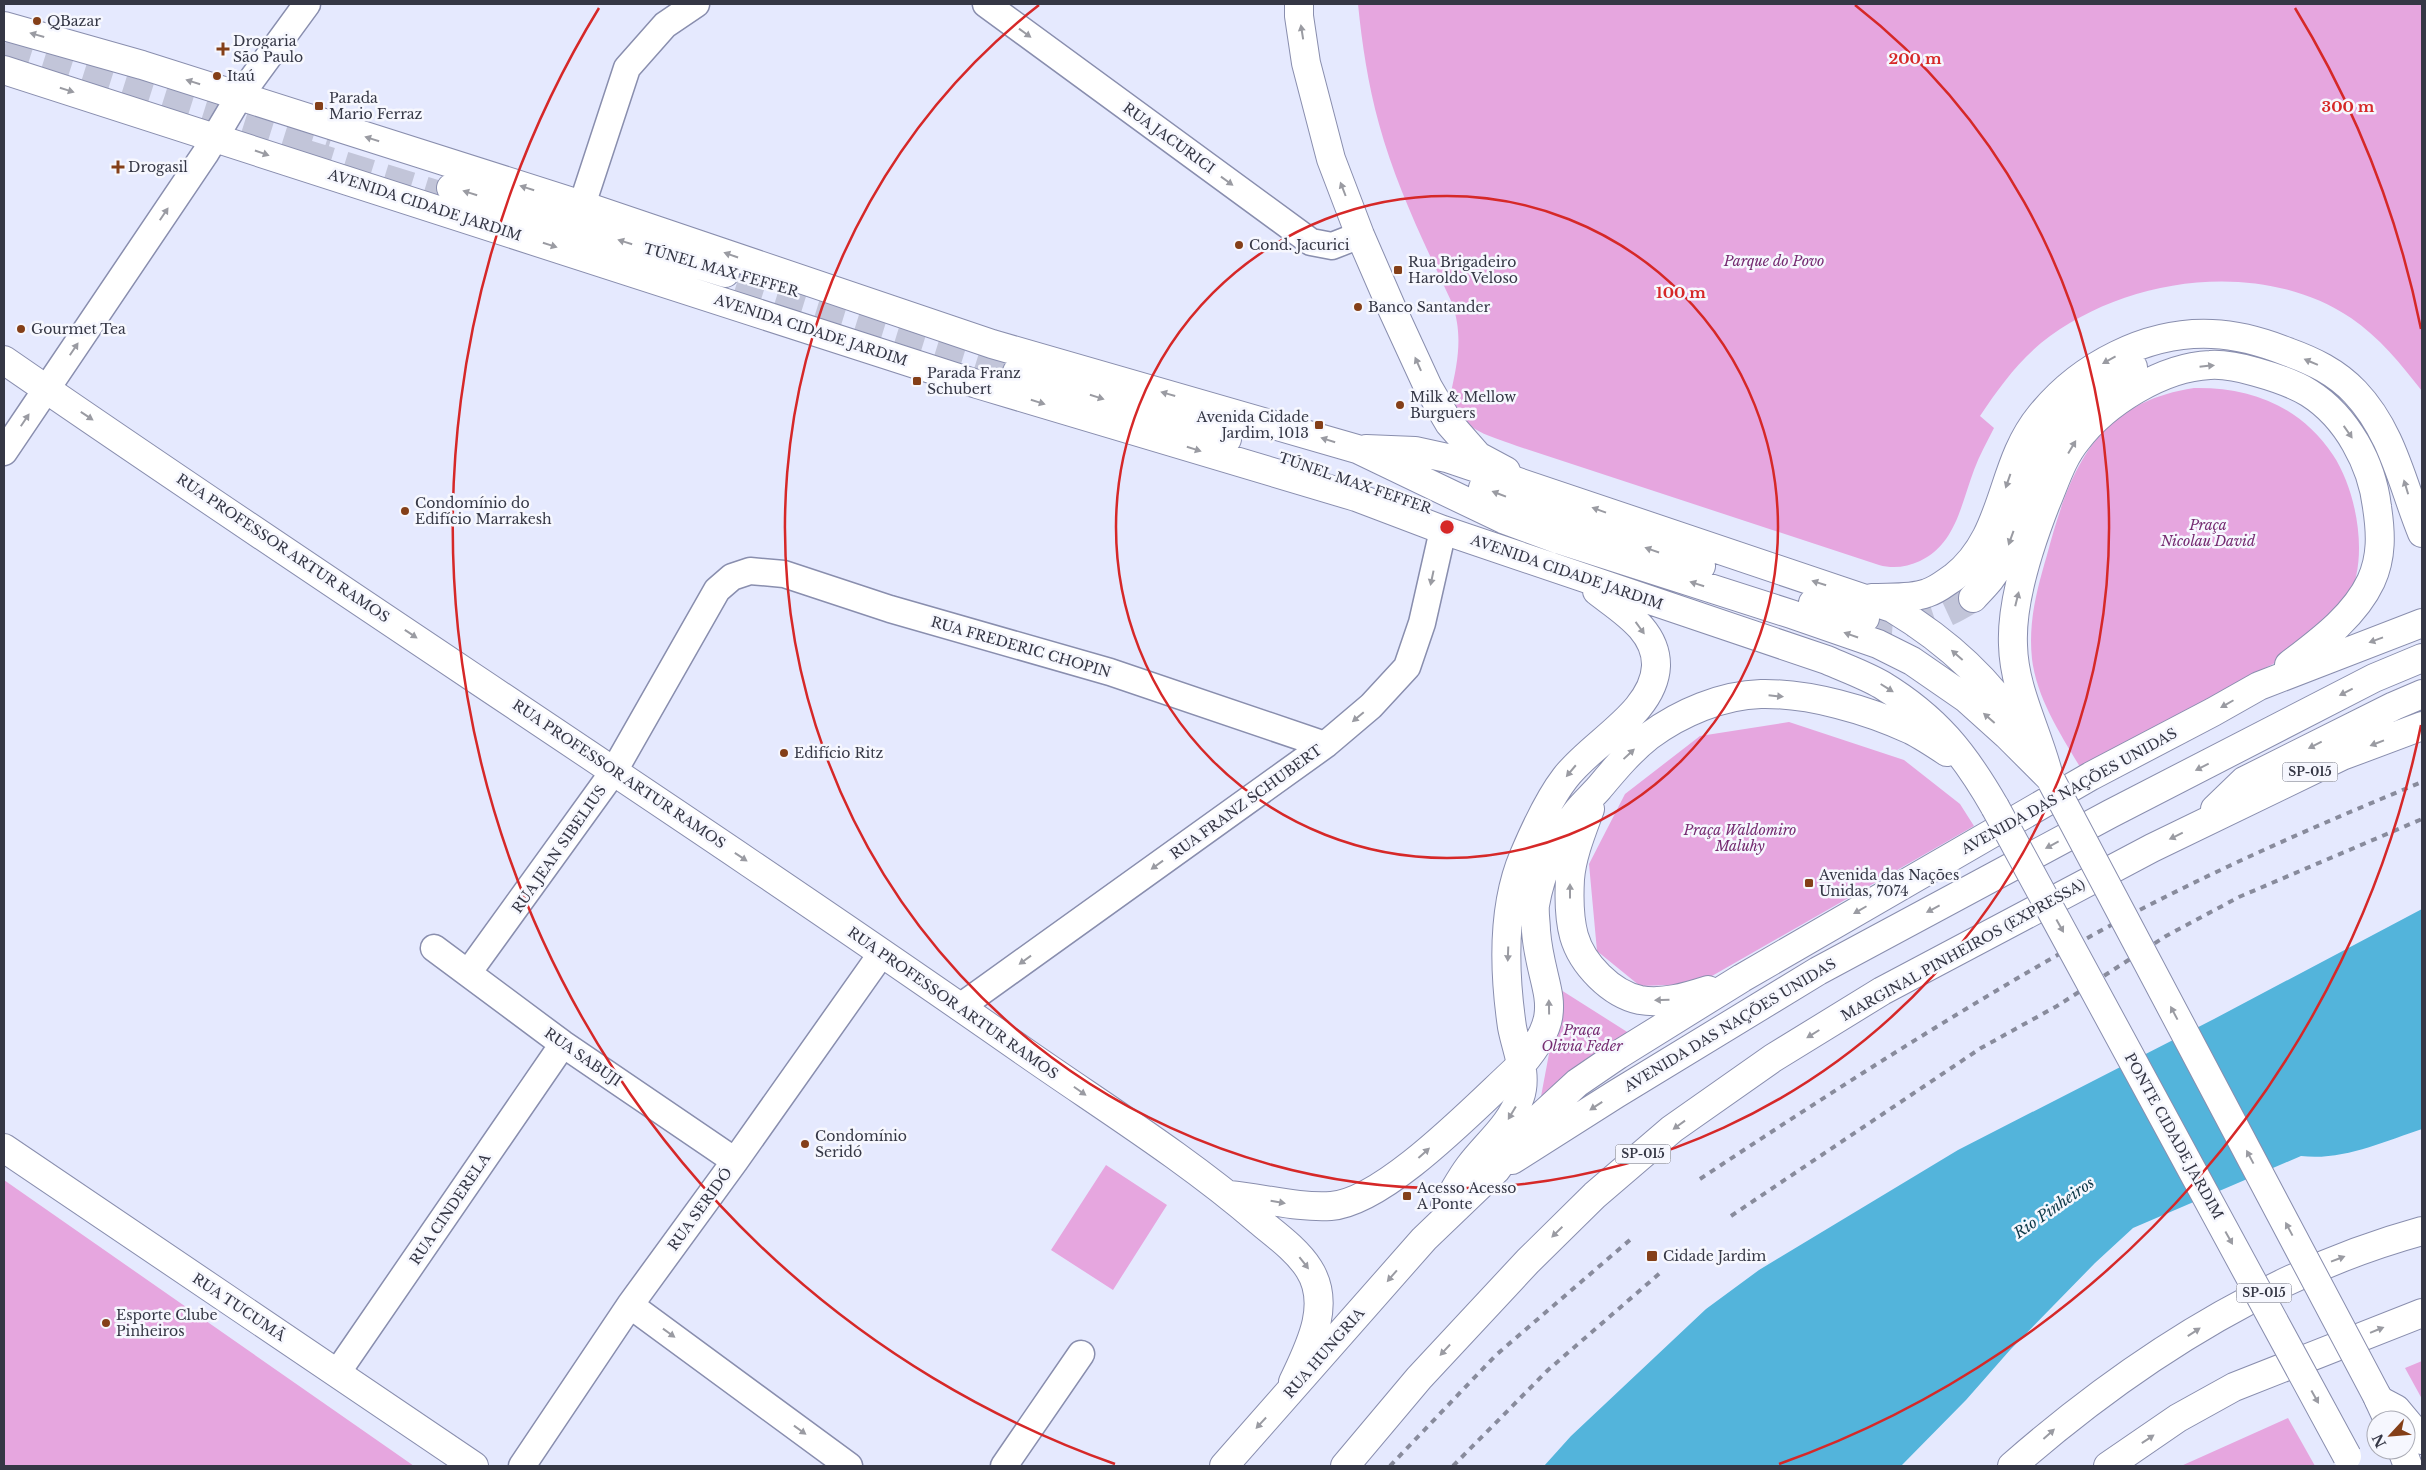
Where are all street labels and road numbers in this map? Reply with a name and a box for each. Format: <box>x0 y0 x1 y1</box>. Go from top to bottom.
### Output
street label: RUA JACURICI <box>1119 99 1219 178</box>
street label: AVENIDA CIDADE JARDIM <box>325 165 524 245</box>
street label: TÚNEL MAX FEFFER <box>641 238 802 301</box>
street label: AVENIDA CIDADE JARDIM <box>711 290 910 370</box>
street label: TÚNEL MAX FEFFER <box>1276 447 1435 518</box>
street label: RUA PROFESSOR ARTUR RAMOS <box>173 470 393 626</box>
street label: AVENIDA CIDADE JARDIM <box>1468 530 1666 613</box>
street label: RUA FREDERIC CHOPIN <box>929 613 1113 681</box>
street label: RUA PROFESSOR ARTUR RAMOS <box>509 696 729 852</box>
street label: AVENIDA DAS NAÇÕES UNIDAS <box>1957 724 2180 859</box>
street label: RUA FRANZ SCHUBERT <box>1167 741 1325 863</box>
road number: SP-015 <box>2282 762 2338 782</box>
street label: RUA JEAN SIBELIUS <box>508 781 610 917</box>
street label: MARGINAL PINHEIROS (EXPRESSA) <box>1838 875 2088 1025</box>
street label: RUA PROFESSOR ARTUR RAMOS <box>844 923 1062 1083</box>
street label: AVENIDA DAS NAÇÕES UNIDAS <box>1620 954 1839 1096</box>
street label: RUA SABUJI <box>541 1024 625 1090</box>
street label: PONTE CIDADE JARDIM <box>2121 1050 2227 1222</box>
road number: SP-015 <box>1616 1144 1670 1164</box>
street label: RUA CINDERELA <box>406 1150 494 1268</box>
street label: RUA SERIDÓ <box>664 1164 736 1254</box>
street label: RUA TUCUMÃ <box>189 1269 289 1345</box>
road number: SP-015 <box>2236 1284 2292 1302</box>
street label: RUA HUNGRIA <box>1280 1304 1368 1402</box>

